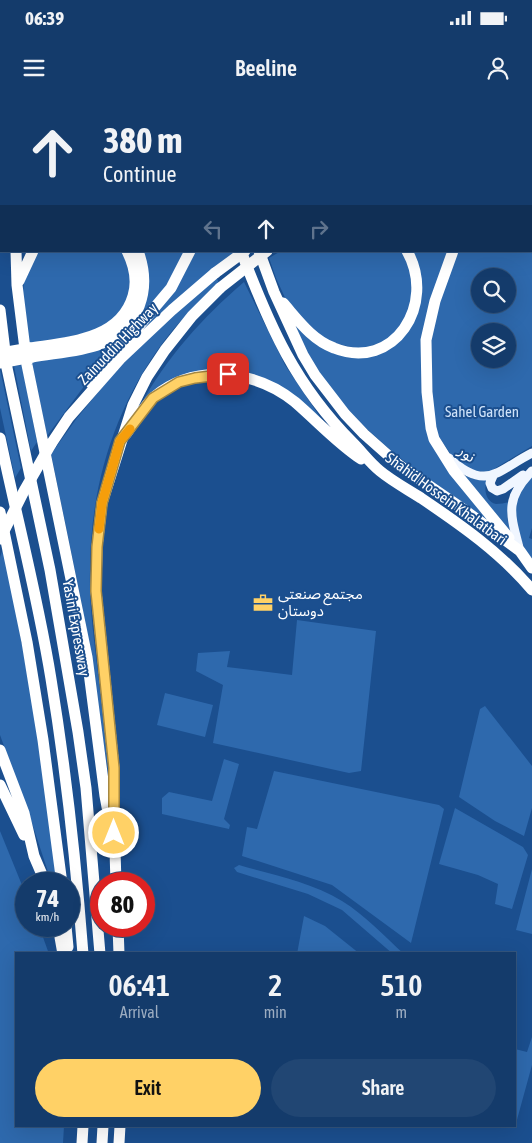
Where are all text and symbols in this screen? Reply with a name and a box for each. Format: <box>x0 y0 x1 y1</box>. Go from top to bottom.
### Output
text: 06:39 <box>25 7 64 29</box>
icon: menu <box>20 54 48 82</box>
icon: person <box>484 54 512 82</box>
text: Beeline <box>235 55 297 81</box>
icon: ahead <box>20 120 85 185</box>
text: 380 m <box>103 120 182 160</box>
text: Continue <box>103 161 177 187</box>
icon: left <box>199 215 227 243</box>
icon: ahead <box>252 215 280 243</box>
icon: right <box>305 215 333 243</box>
map controls <box>471 268 516 368</box>
button: search <box>471 268 516 313</box>
street label: Zainuddin Highway <box>75 299 161 388</box>
button: layers <box>471 323 516 368</box>
pin <box>207 353 249 395</box>
icon: arrive <box>214 360 242 388</box>
park label: Sahel Garden <box>445 403 519 420</box>
street label: نور <box>454 441 479 466</box>
street label: Shahid Hossein Khalatbari <box>383 449 510 548</box>
street label: Yasini Expressway <box>60 578 93 677</box>
place label: مجتمع صنعتی دوستان <box>278 585 363 620</box>
office icon: مجتمع صنعتی دوستان <box>252 592 274 614</box>
position arrow <box>87 806 139 858</box>
speed limit sign: 80 <box>90 872 155 937</box>
text: 74 <box>36 884 59 912</box>
text: km/h <box>36 910 59 924</box>
text: 06:41 <box>108 968 170 1002</box>
text: 2 <box>268 968 282 1002</box>
text: 510 <box>380 968 422 1002</box>
text: Arrival <box>120 1003 159 1021</box>
text: min <box>264 1003 287 1021</box>
text: m <box>396 1003 407 1021</box>
button: Exit <box>35 1059 261 1117</box>
button: Share <box>271 1059 496 1117</box>

